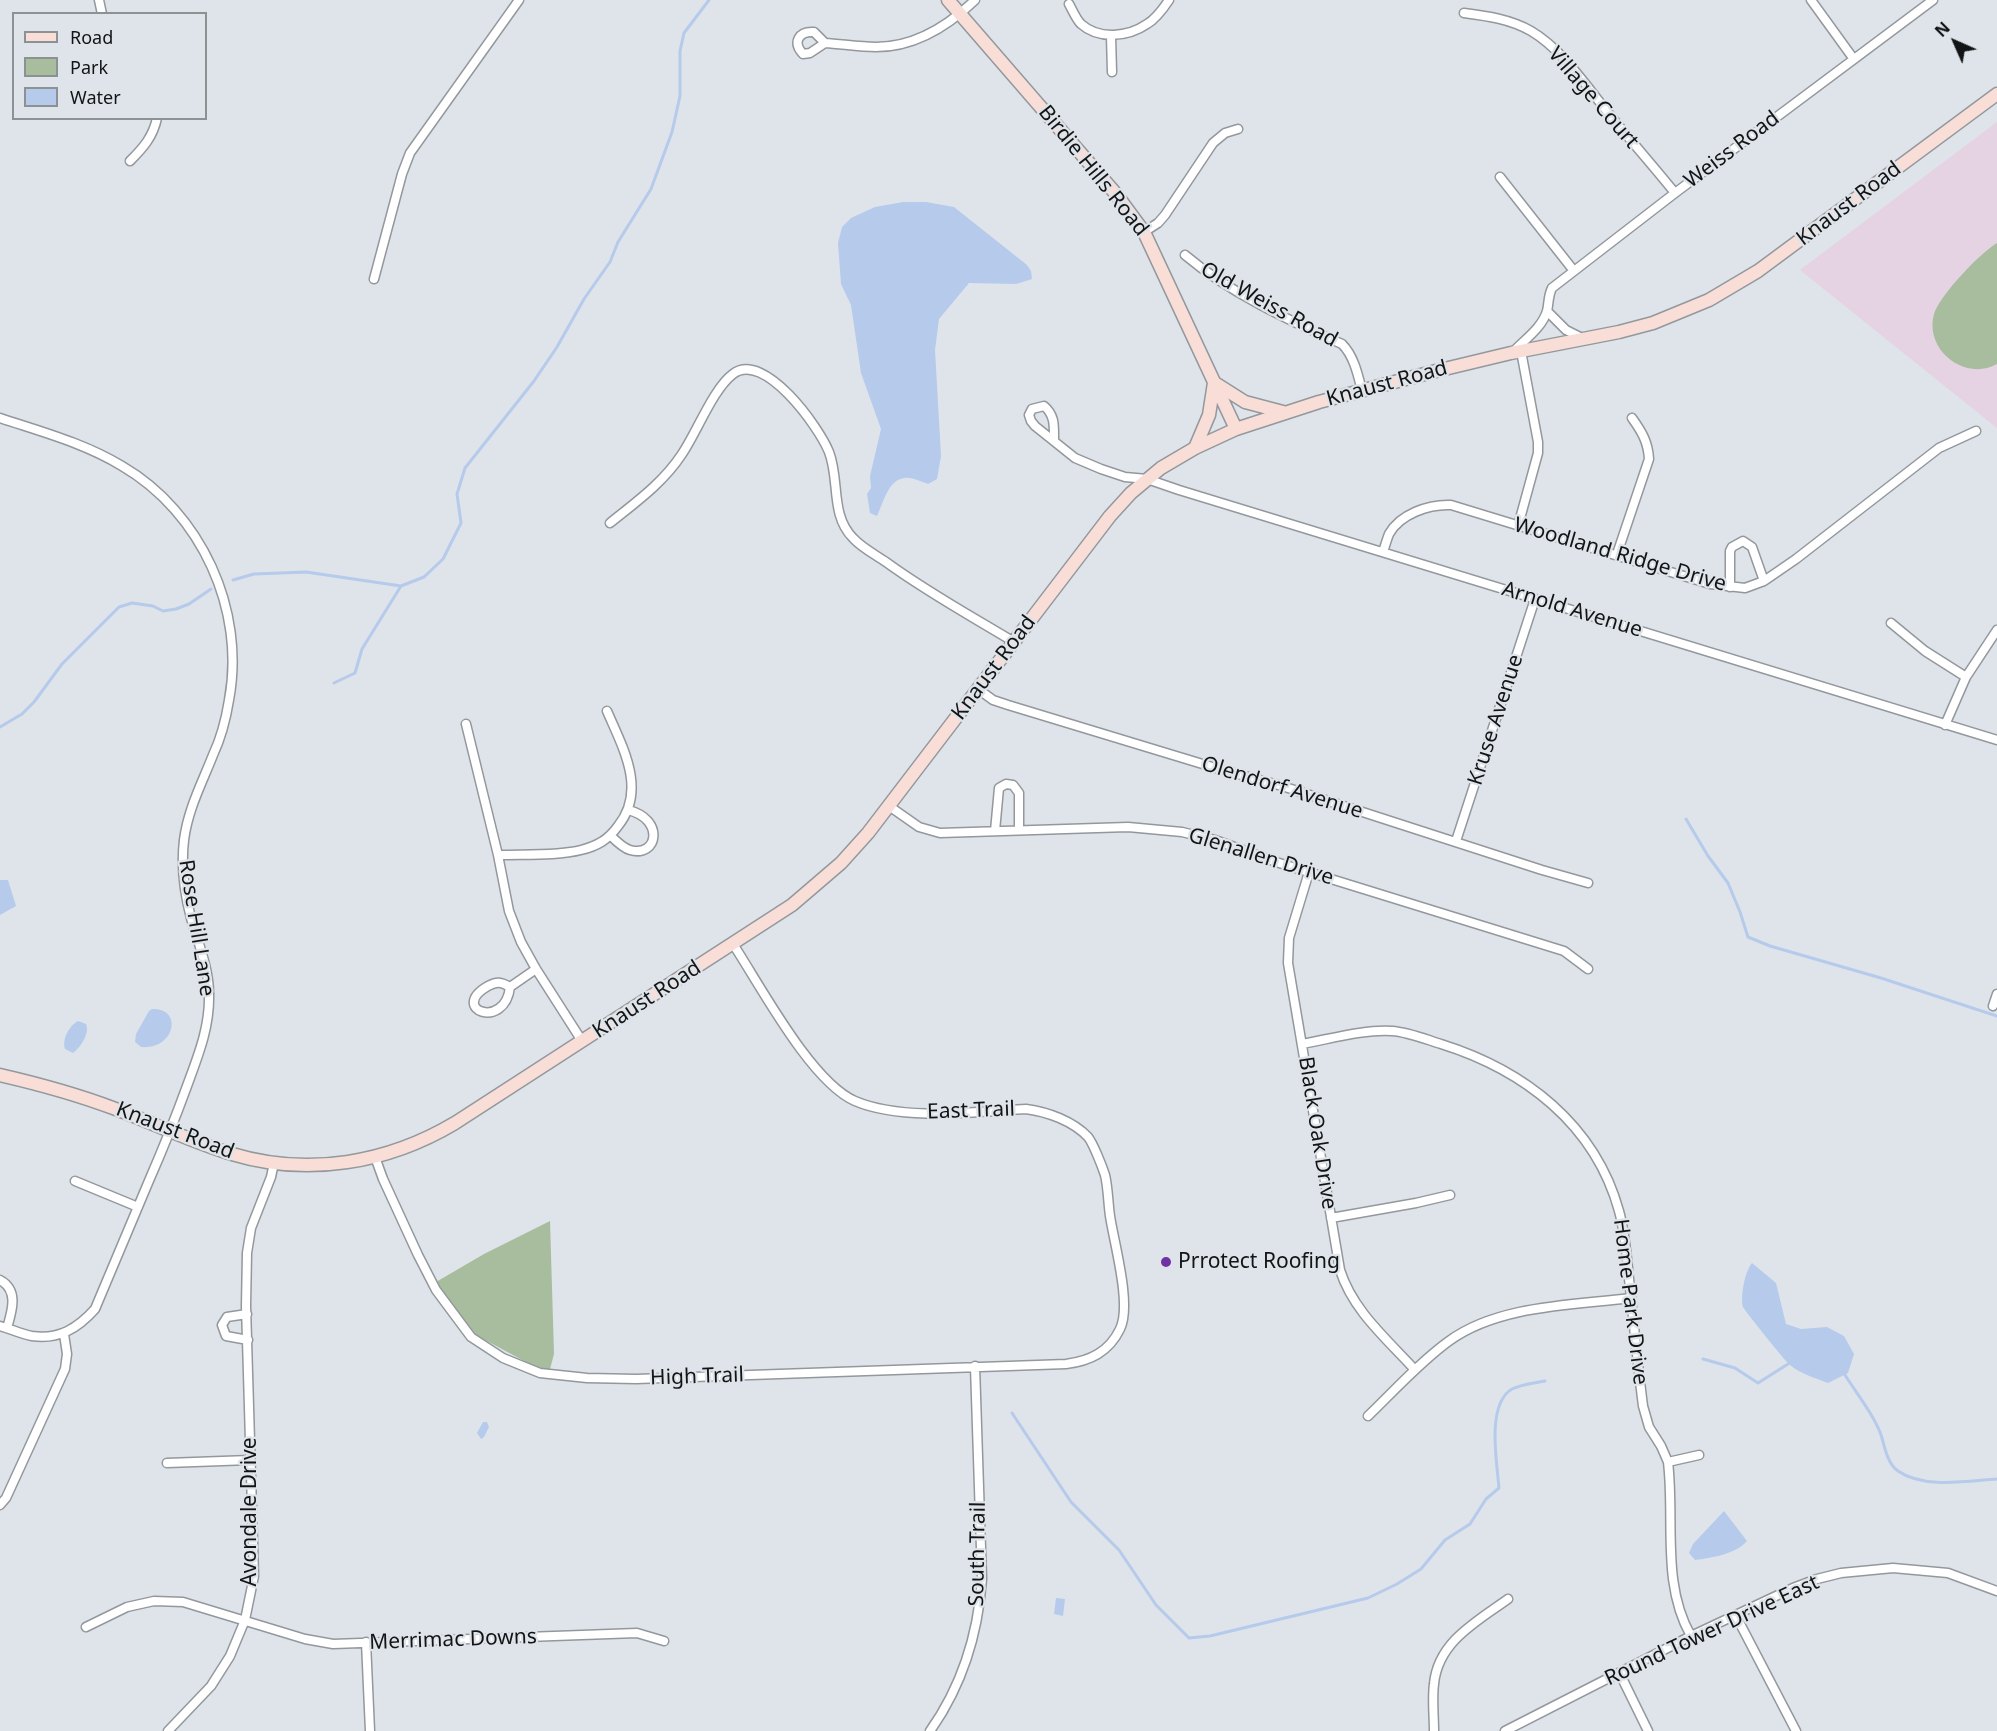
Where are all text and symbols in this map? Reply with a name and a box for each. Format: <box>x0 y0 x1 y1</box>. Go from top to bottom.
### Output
legend <box>12 12 207 120</box>
north arrow <box>1925 12 1985 72</box>
text: N <box>1930 17 1955 42</box>
text: Road <box>70 25 113 49</box>
street label: Village Court <box>1542 42 1644 154</box>
text: Park <box>70 55 108 79</box>
text: Water <box>70 85 121 109</box>
street label: Birdie Hills Road <box>1033 101 1153 241</box>
street label: Weiss Road <box>1680 106 1784 194</box>
street label: Knaust Road <box>1792 157 1906 251</box>
street label: Old Weiss Road <box>1196 257 1342 353</box>
street label: Knaust Road <box>1324 356 1450 412</box>
street label: Woodland Ridge Drive <box>1511 513 1729 597</box>
street label: Arnold Avenue <box>1499 577 1645 643</box>
street label: Knaust Road <box>947 611 1041 725</box>
street label: Kruse Avenue <box>1463 652 1529 788</box>
street label: Olendorf Avenue <box>1198 751 1366 825</box>
street label: Glenallen Drive <box>1185 823 1337 891</box>
street label: Rose Hill Lane <box>173 858 219 998</box>
street label: Knaust Road <box>588 956 706 1044</box>
street label: Black Oak Drive <box>1292 1055 1342 1211</box>
street label: Knaust Road <box>112 1097 238 1165</box>
street label: East Trail <box>927 1097 1015 1125</box>
street label: Home Park Drive <box>1607 1218 1653 1386</box>
place label: Prrotect Roofing <box>1178 1249 1340 1275</box>
marker: Prrotect Roofing <box>1159 1255 1173 1269</box>
street label: High Trail <box>650 1363 744 1391</box>
street label: Avondale Drive <box>237 1437 263 1587</box>
street label: South Trail <box>964 1501 992 1607</box>
street label: Round Tower Drive East <box>1601 1570 1823 1692</box>
street label: Merrimac Downs <box>369 1624 537 1656</box>

